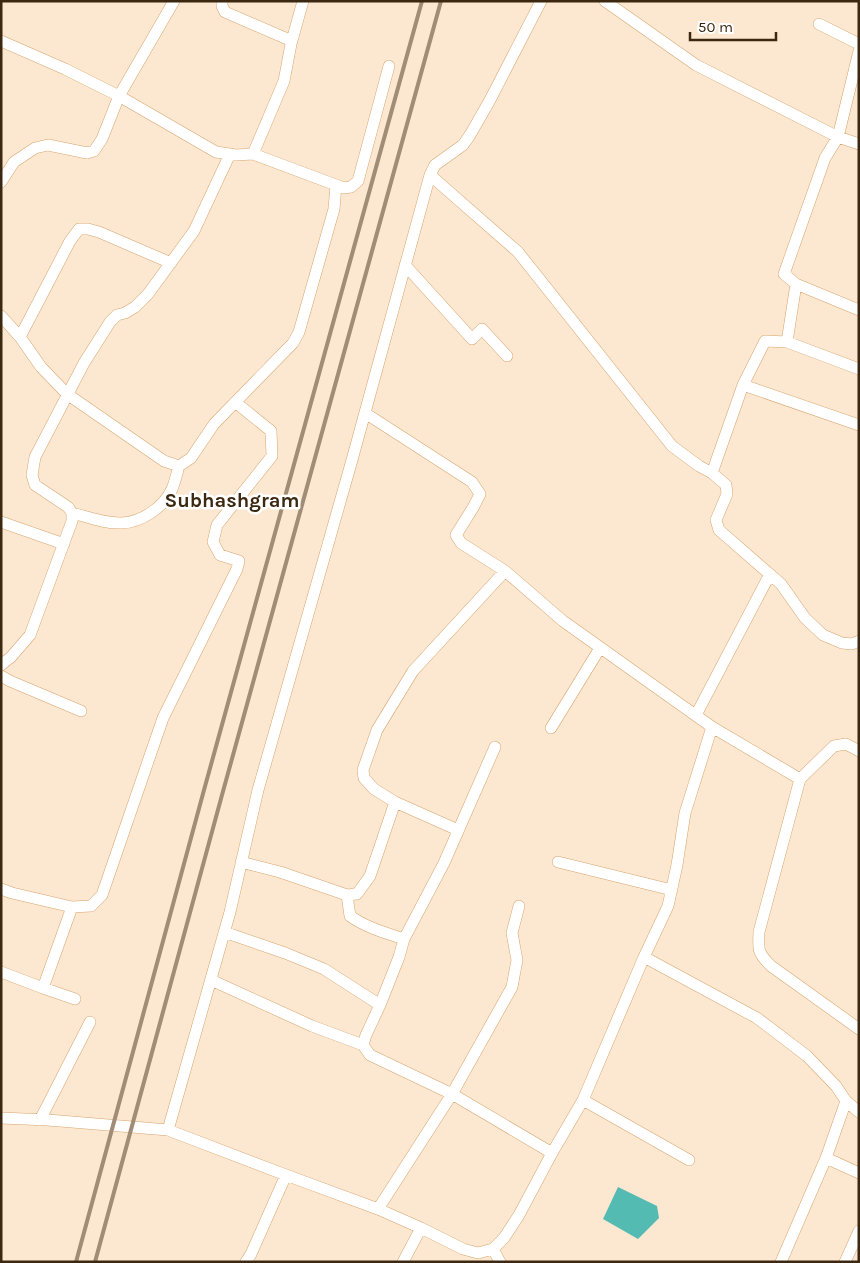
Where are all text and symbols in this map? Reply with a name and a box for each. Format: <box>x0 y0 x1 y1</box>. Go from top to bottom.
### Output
scale bar <box>690 10 776 42</box>
text: 50 m <box>698 18 733 36</box>
district label: Subhashgram <box>165 489 299 512</box>

